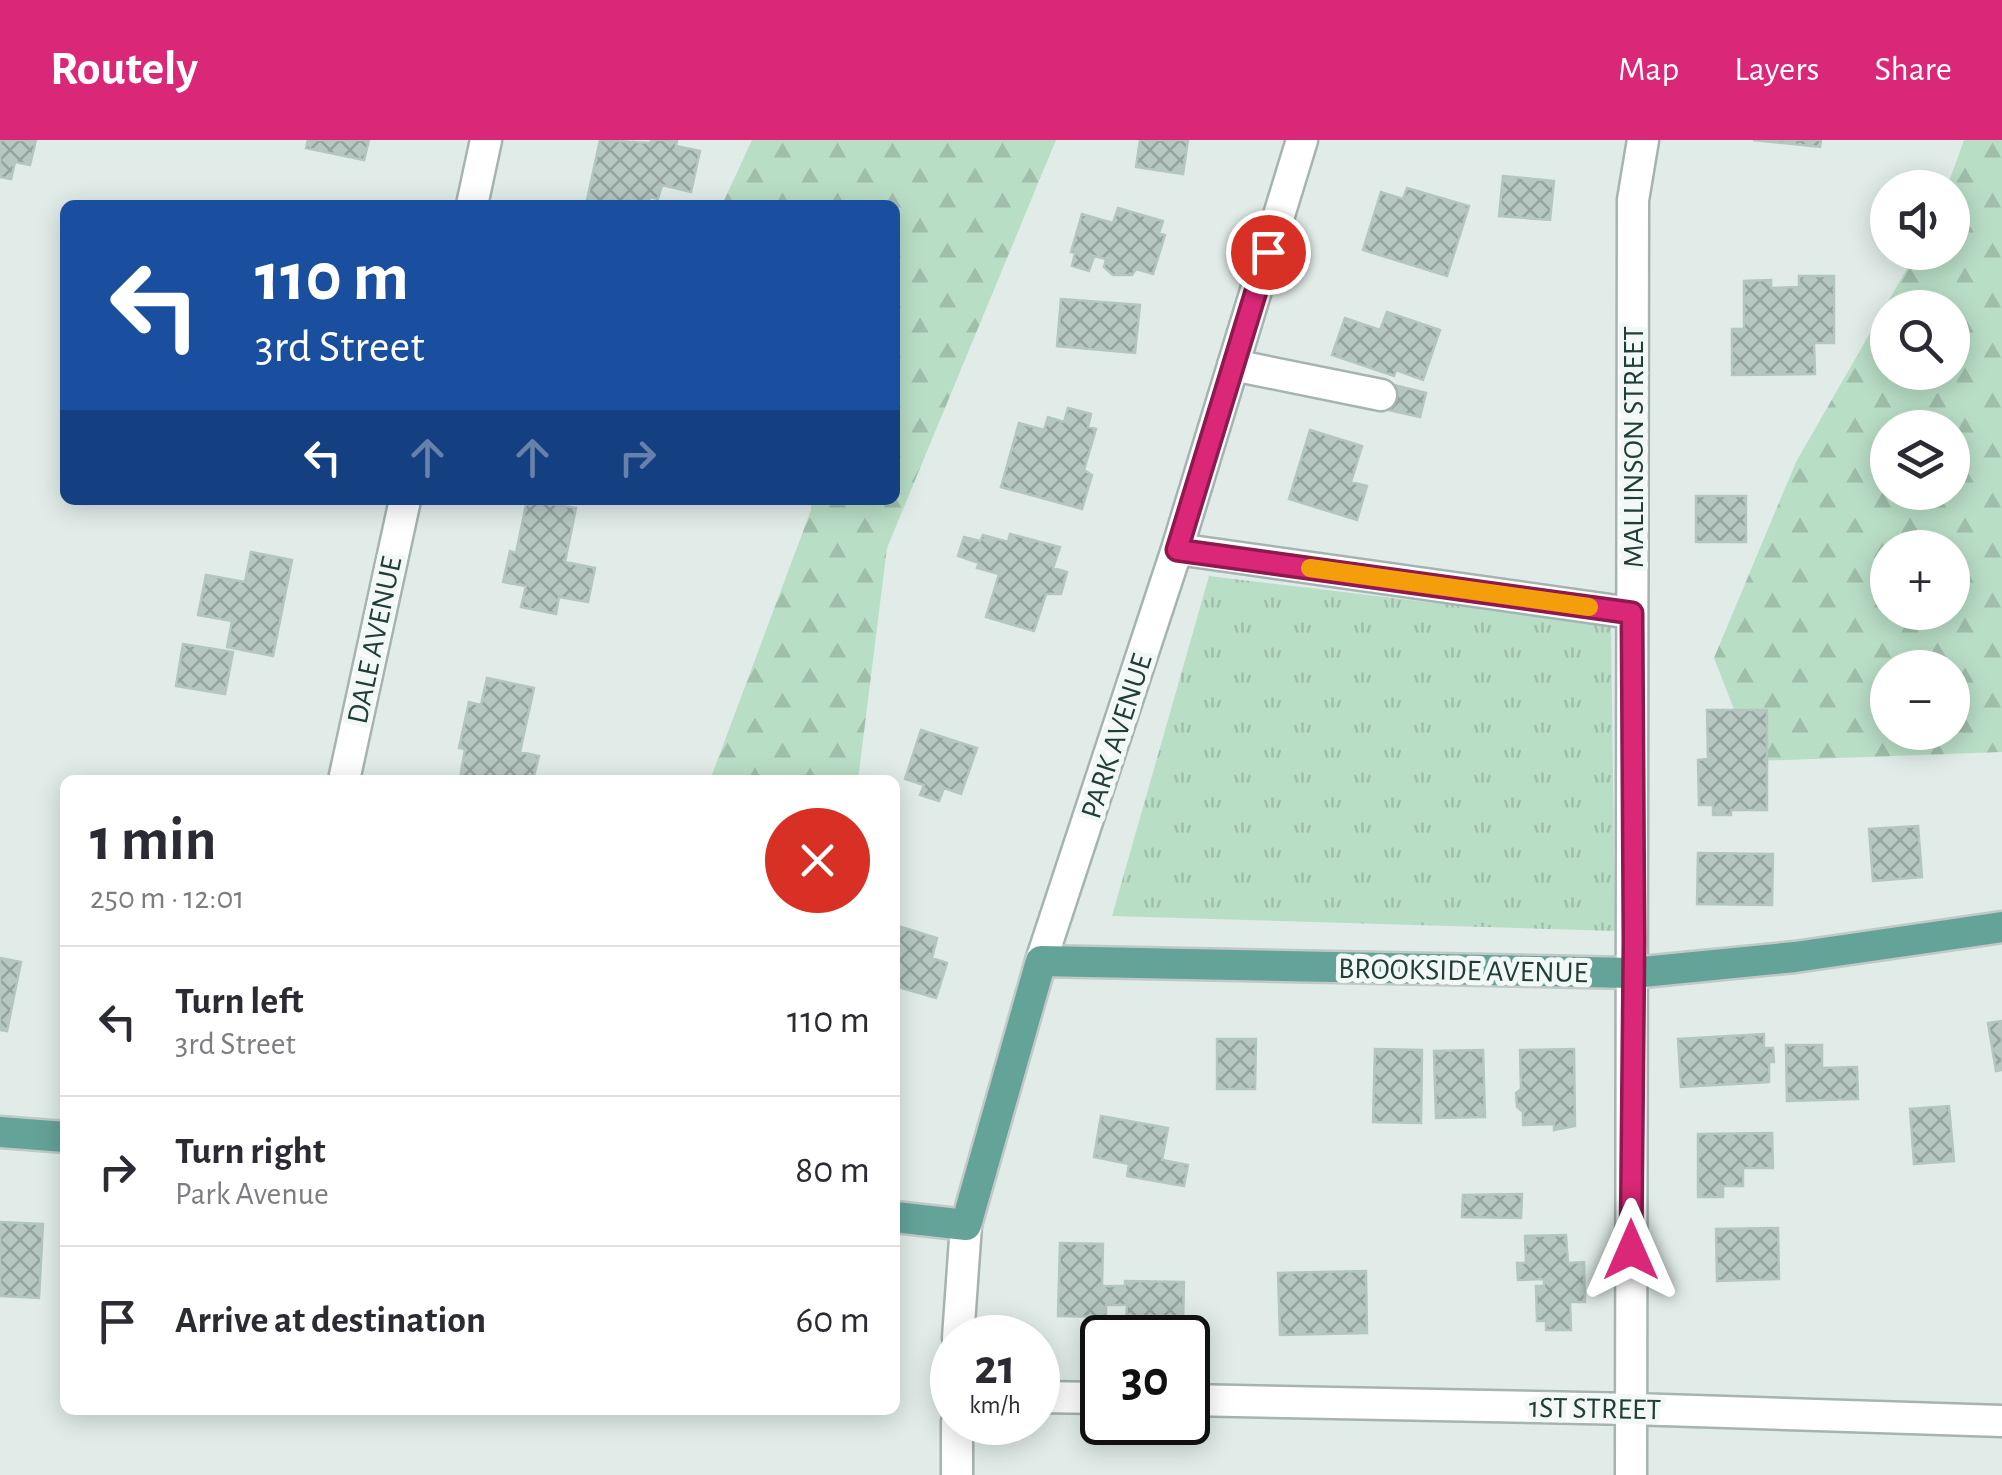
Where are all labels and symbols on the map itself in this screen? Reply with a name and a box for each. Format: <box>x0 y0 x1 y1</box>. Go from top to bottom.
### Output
pin <box>1226 210 1311 295</box>
street label: MALLINSON STREET <box>1619 326 1649 568</box>
street label: DALE AVENUE <box>343 554 407 726</box>
street label: PARK AVENUE <box>1076 650 1158 822</box>
street label: BROOKSIDE AVENUE <box>1338 954 1588 988</box>
position arrow <box>1579 1198 1683 1302</box>
speed limit sign: 30 <box>1080 1315 1210 1445</box>
street label: 1ST STREET <box>1529 1393 1662 1425</box>

